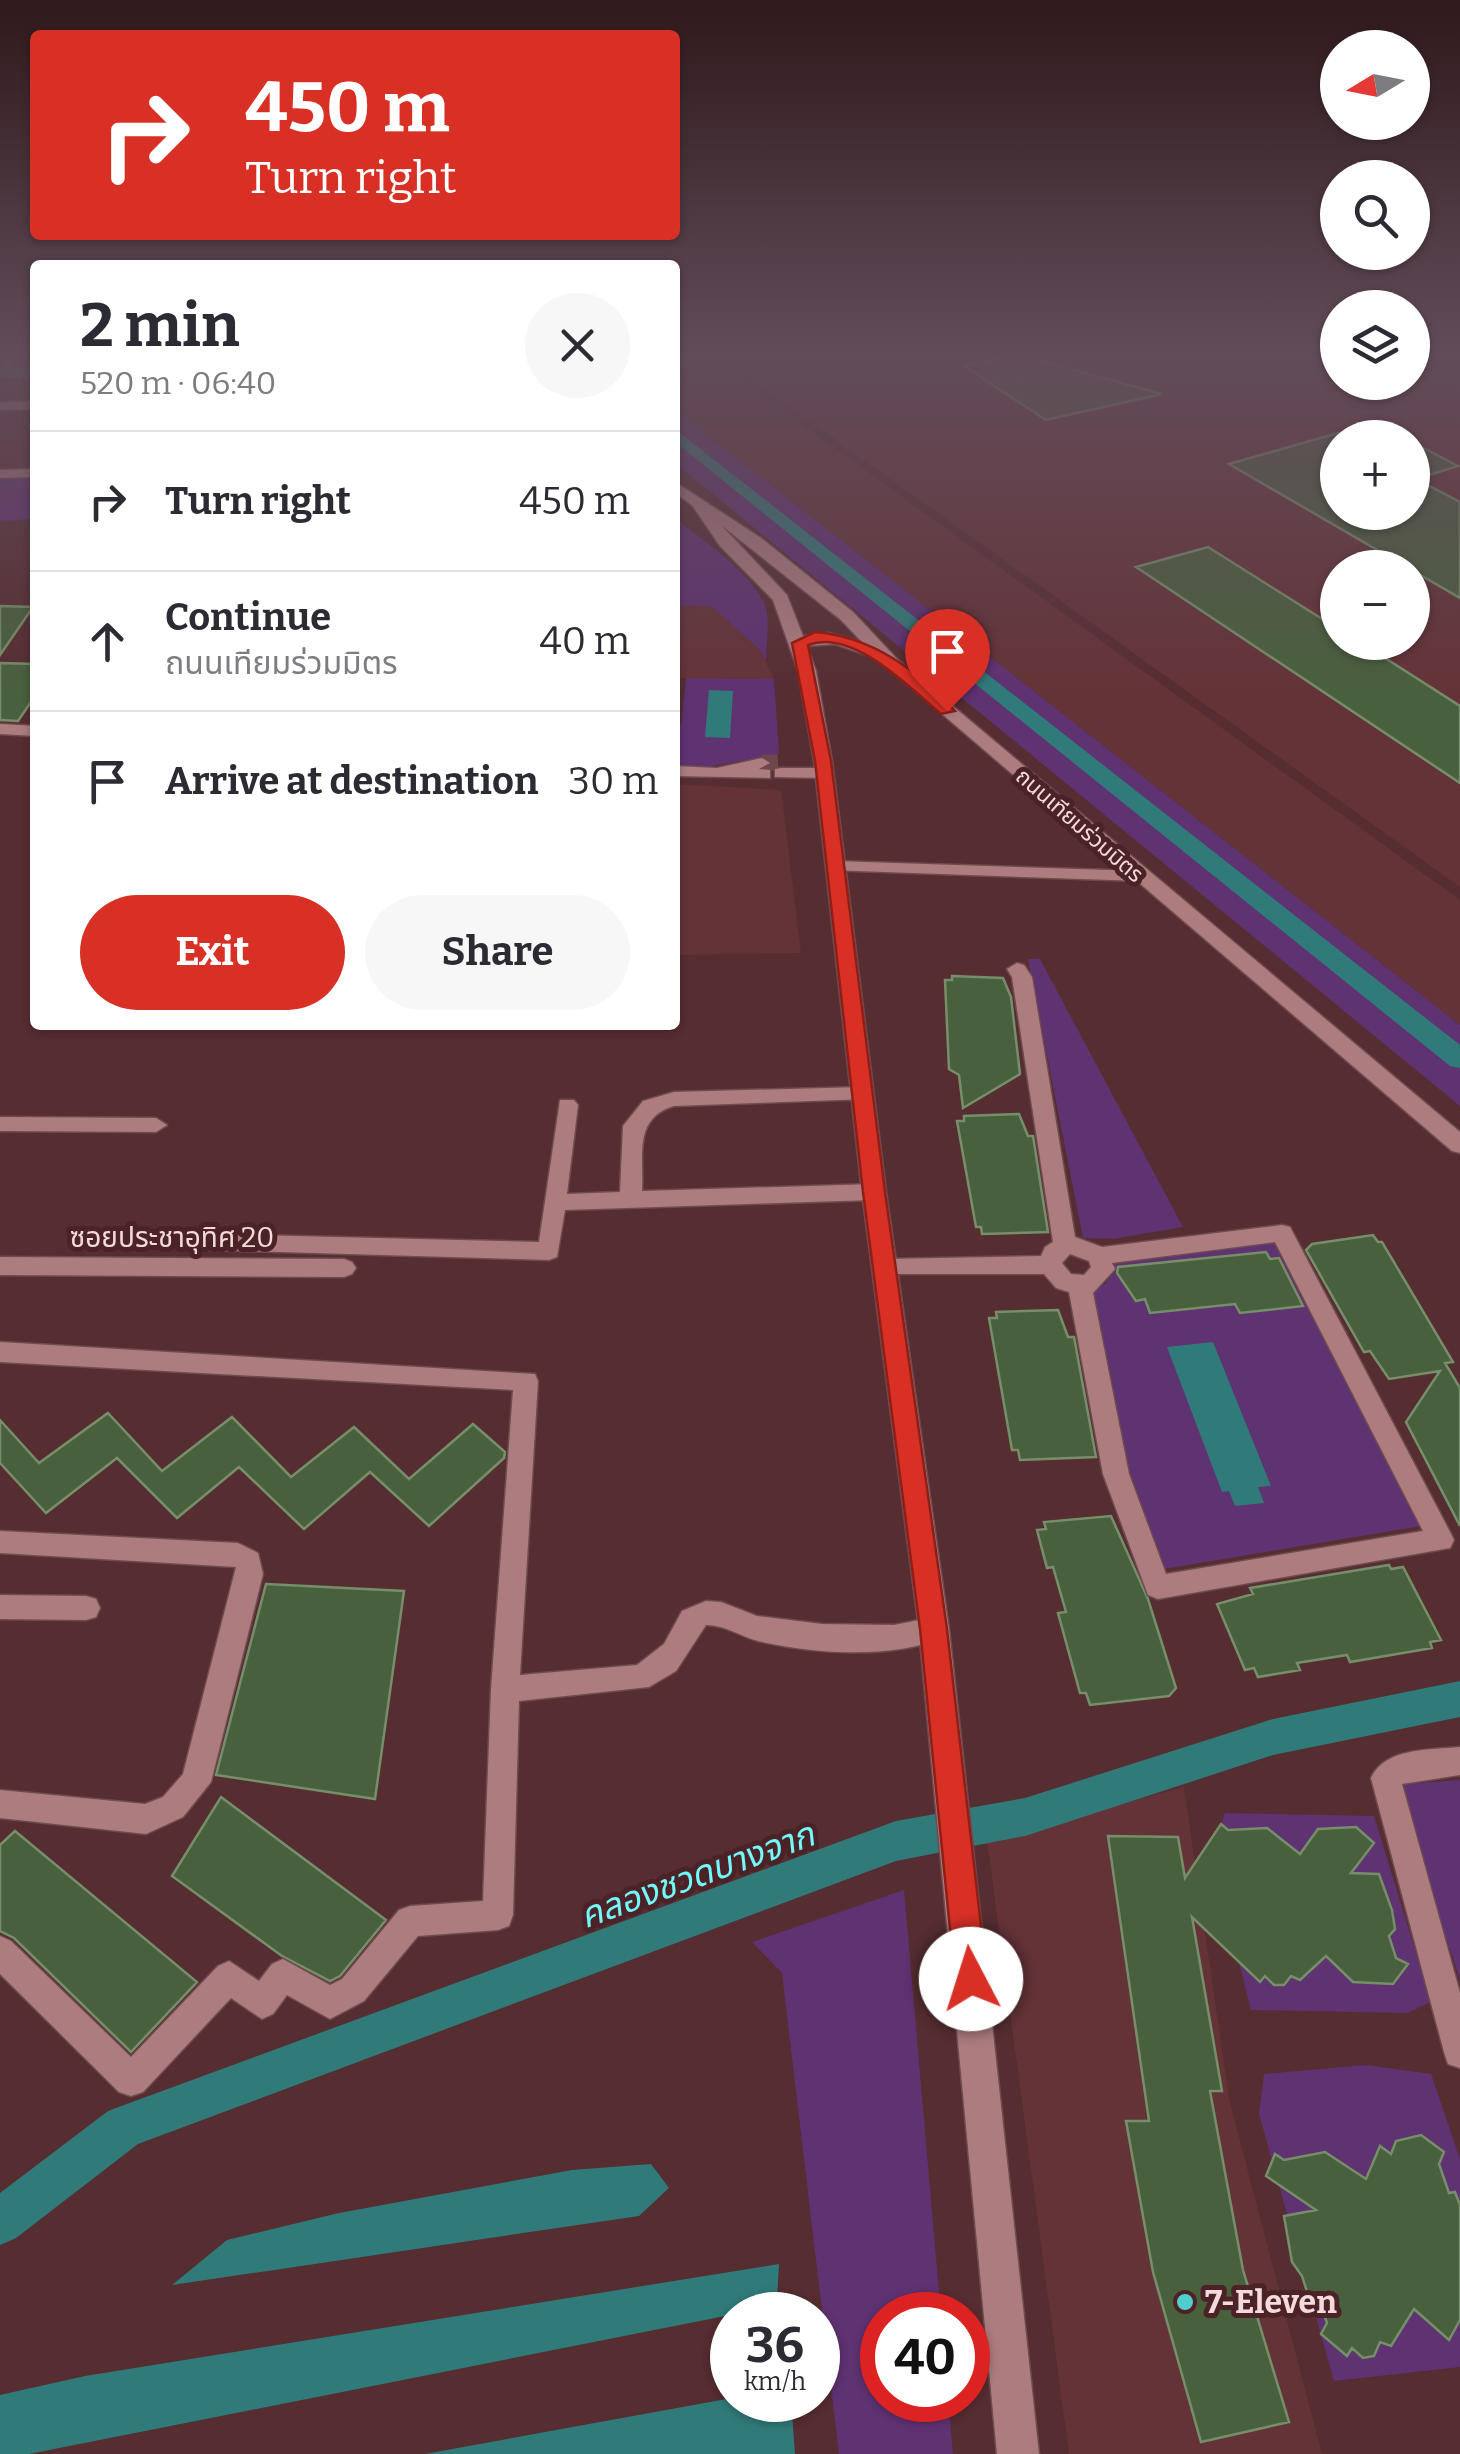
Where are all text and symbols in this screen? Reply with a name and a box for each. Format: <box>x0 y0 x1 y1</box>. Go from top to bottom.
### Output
north arrow <box>1320 30 1430 140</box>
map controls <box>1320 30 1430 660</box>
text: 450 m <box>245 66 450 150</box>
icon: right <box>80 70 210 200</box>
text: Turn right <box>245 151 457 205</box>
button: search <box>1320 160 1430 270</box>
text: 2 min <box>80 290 240 362</box>
button: layers <box>1320 290 1430 400</box>
button: close <box>525 293 630 398</box>
text: 520 m · 06:40 <box>80 364 276 402</box>
button: + <box>1320 420 1430 530</box>
icon: right <box>80 474 135 529</box>
text: Turn right <box>165 478 351 524</box>
text: 450 m <box>519 478 630 524</box>
button: − <box>1320 550 1430 660</box>
text: Continue <box>165 594 331 640</box>
pin <box>905 609 990 712</box>
icon: ahead <box>80 614 135 669</box>
text: 40 m <box>540 618 630 664</box>
icon: arrive <box>920 624 975 679</box>
text: ถนนเทียมร่วมมิตร <box>165 644 398 682</box>
icon: arrive <box>80 754 135 809</box>
text: Arrive at destination <box>165 758 538 804</box>
text: 30 m <box>568 758 658 804</box>
street label: ถนนเทียมร่วมมิตร <box>1010 763 1149 888</box>
button: Exit <box>80 895 345 1010</box>
button: Share <box>365 895 630 1010</box>
street label: ซอยประชาอุทิศ 20 <box>70 1221 274 1254</box>
water label: คลองชวดบางจาก <box>574 1813 821 1937</box>
position arrow <box>919 1927 1023 2031</box>
place label: 7-Eleven <box>1205 2283 1337 2321</box>
marker: 7-Eleven <box>1174 2291 1196 2313</box>
speed limit sign: 40 <box>860 2292 990 2422</box>
text: 36 <box>746 2315 804 2375</box>
text: km/h <box>744 2367 806 2397</box>

